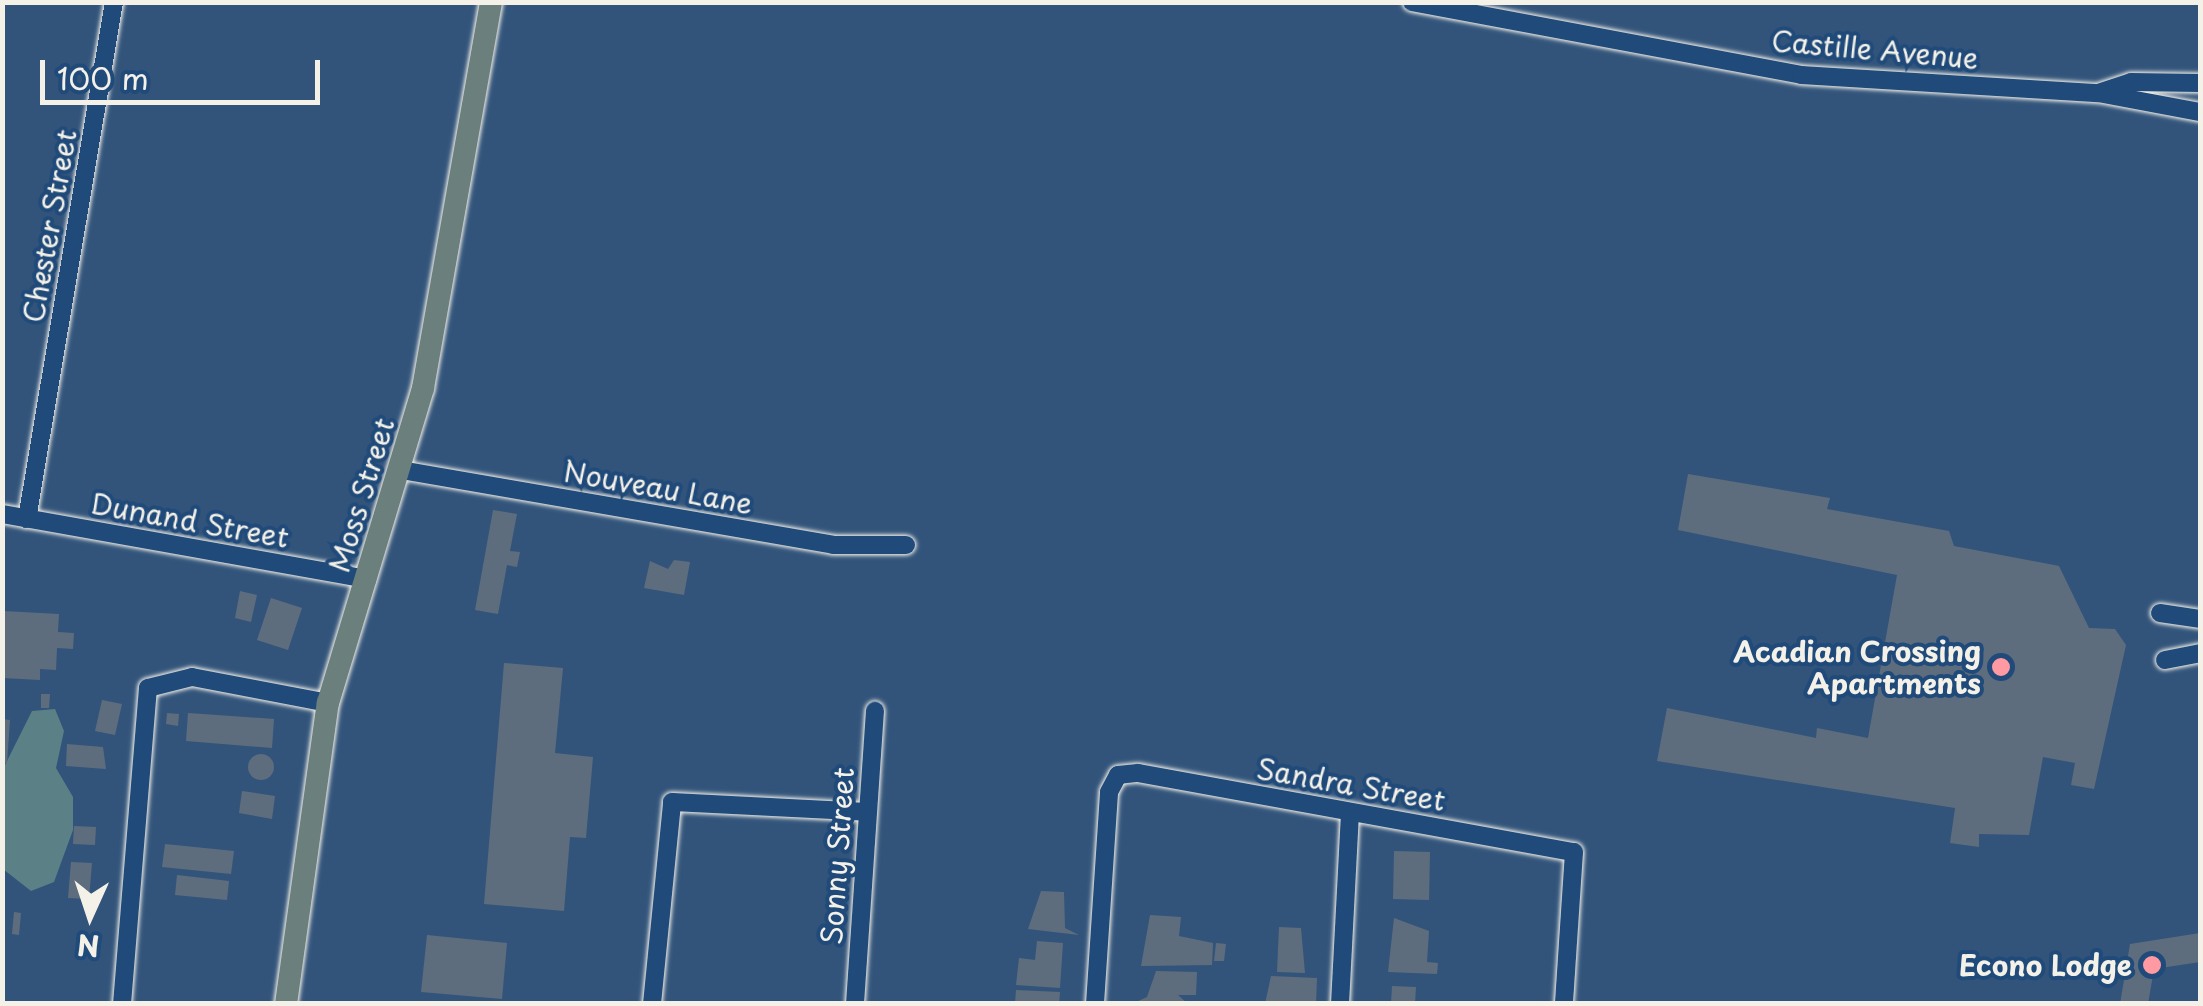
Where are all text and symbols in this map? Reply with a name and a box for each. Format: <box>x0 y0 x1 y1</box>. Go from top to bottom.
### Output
street label: Castille Avenue <box>1771 23 1979 75</box>
scale bar <box>45 40 325 102</box>
text: 100 m <box>57 55 149 100</box>
street label: Chester Street <box>15 126 83 326</box>
street label: Moss Street <box>321 413 401 577</box>
street label: Nouveau Lane <box>560 454 756 520</box>
street label: Dunand Street <box>89 486 291 554</box>
place label: Acadian Crossing Apartments <box>1733 634 1981 700</box>
marker: Acadian Crossing Apartments <box>1990 656 2012 678</box>
street label: Sandra Street <box>1254 751 1448 817</box>
street label: Sonny Street <box>814 767 860 945</box>
north arrow <box>40 866 140 966</box>
text: N <box>76 924 101 969</box>
place label: Econo Lodge <box>1959 948 2132 982</box>
marker: Econo Lodge <box>2141 954 2163 976</box>

